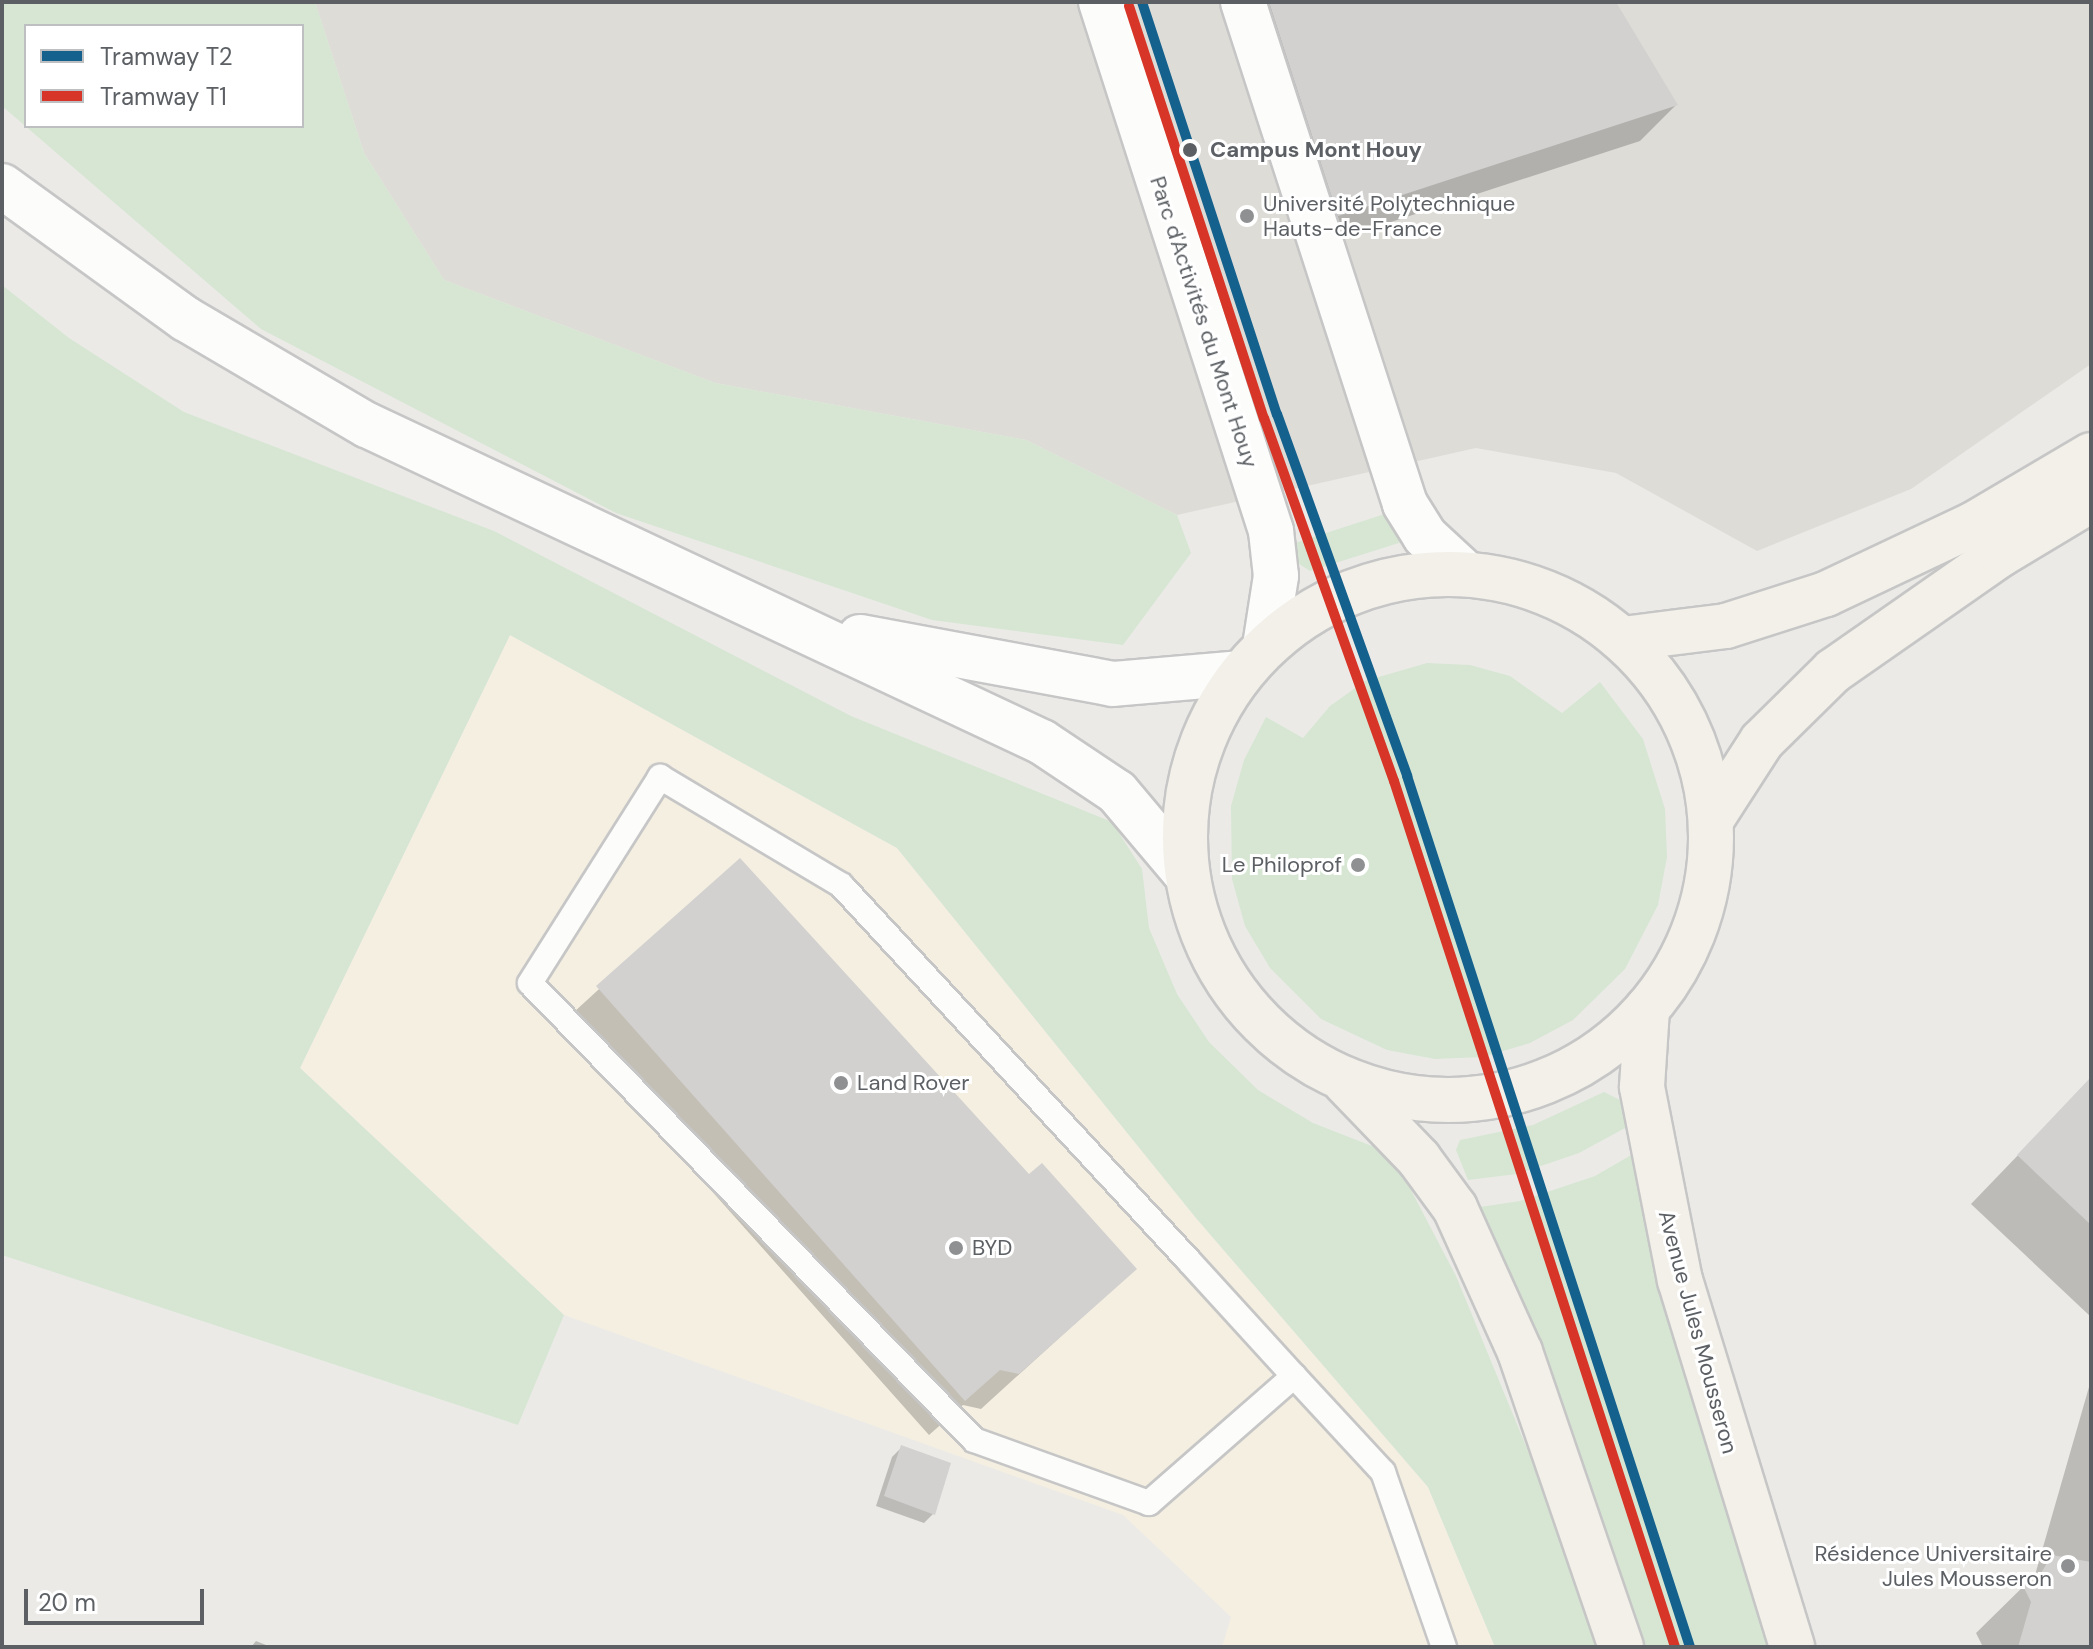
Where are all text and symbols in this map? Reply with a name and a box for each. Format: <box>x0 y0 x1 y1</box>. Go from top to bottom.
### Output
legend <box>24 24 304 128</box>
text: Tramway T2 <box>100 41 233 72</box>
text: Tramway T1 <box>100 81 227 112</box>
marker: Campus Mont Houy <box>1177 137 1203 163</box>
place label: Campus Mont Houy <box>1210 137 1422 163</box>
street label: Parc d'Activités du Mont Houy <box>1144 173 1264 471</box>
place label: Université Polytechnique Hauts-de-France <box>1263 190 1515 242</box>
marker: Université Polytechnique Hauts-de-France <box>1238 207 1256 225</box>
place label: Le Philoprof <box>1222 852 1342 878</box>
marker: Le Philoprof <box>1349 856 1367 874</box>
place label: Land Rover <box>857 1070 969 1096</box>
marker: Land Rover <box>832 1074 850 1092</box>
street label: Avenue Jules Mousseron <box>1653 1208 1743 1456</box>
place label: BYD <box>972 1235 1013 1261</box>
marker: BYD <box>947 1239 965 1257</box>
place label: Résidence Universitaire Jules Mousseron <box>1815 1540 2052 1592</box>
marker: Résidence Universitaire Jules Mousseron <box>2059 1557 2077 1575</box>
scale bar <box>28 1573 208 1623</box>
text: 20 m <box>38 1587 96 1618</box>

